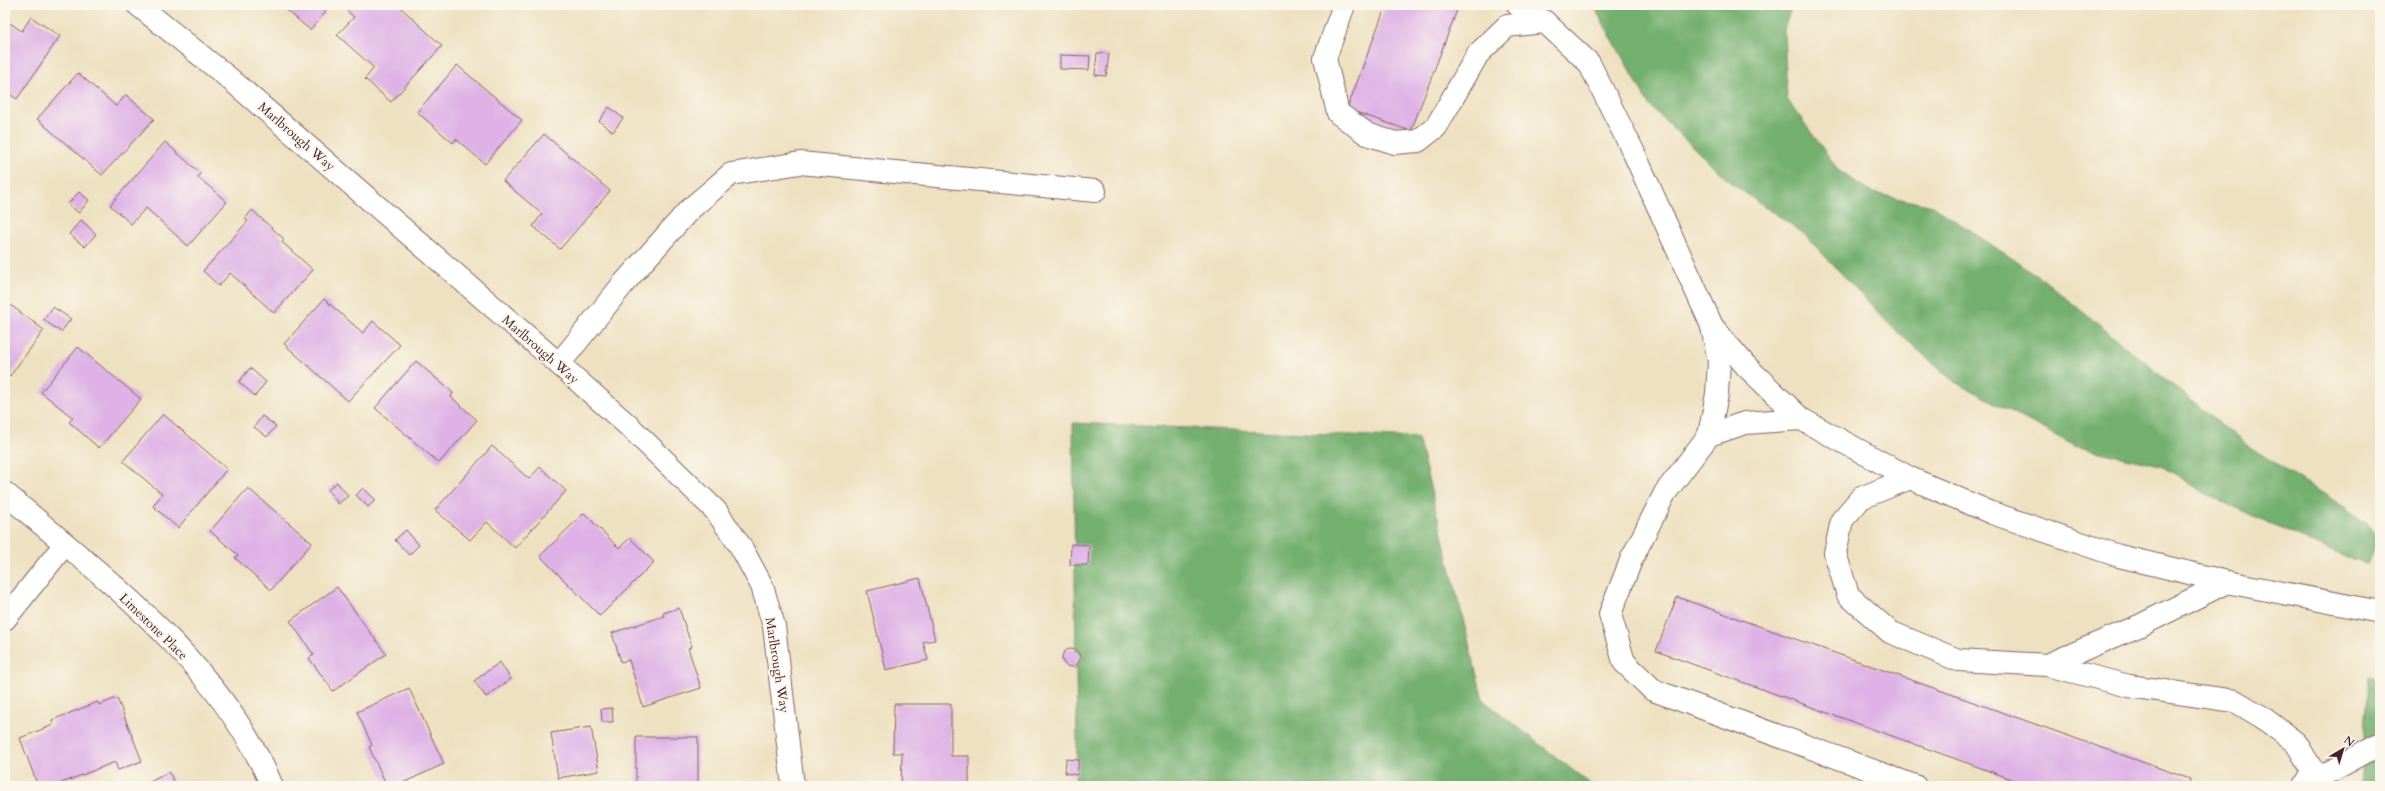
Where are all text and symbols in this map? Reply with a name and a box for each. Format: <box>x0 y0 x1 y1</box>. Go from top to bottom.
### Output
street label: Marlbrough Way <box>254 98 339 175</box>
street label: Marlbrough Way <box>498 311 583 388</box>
street label: Limestone Place <box>115 589 192 664</box>
street label: Marlbrough Way <box>761 616 793 714</box>
north arrow <box>2323 729 2363 769</box>
text: N <box>2340 733 2358 751</box>

